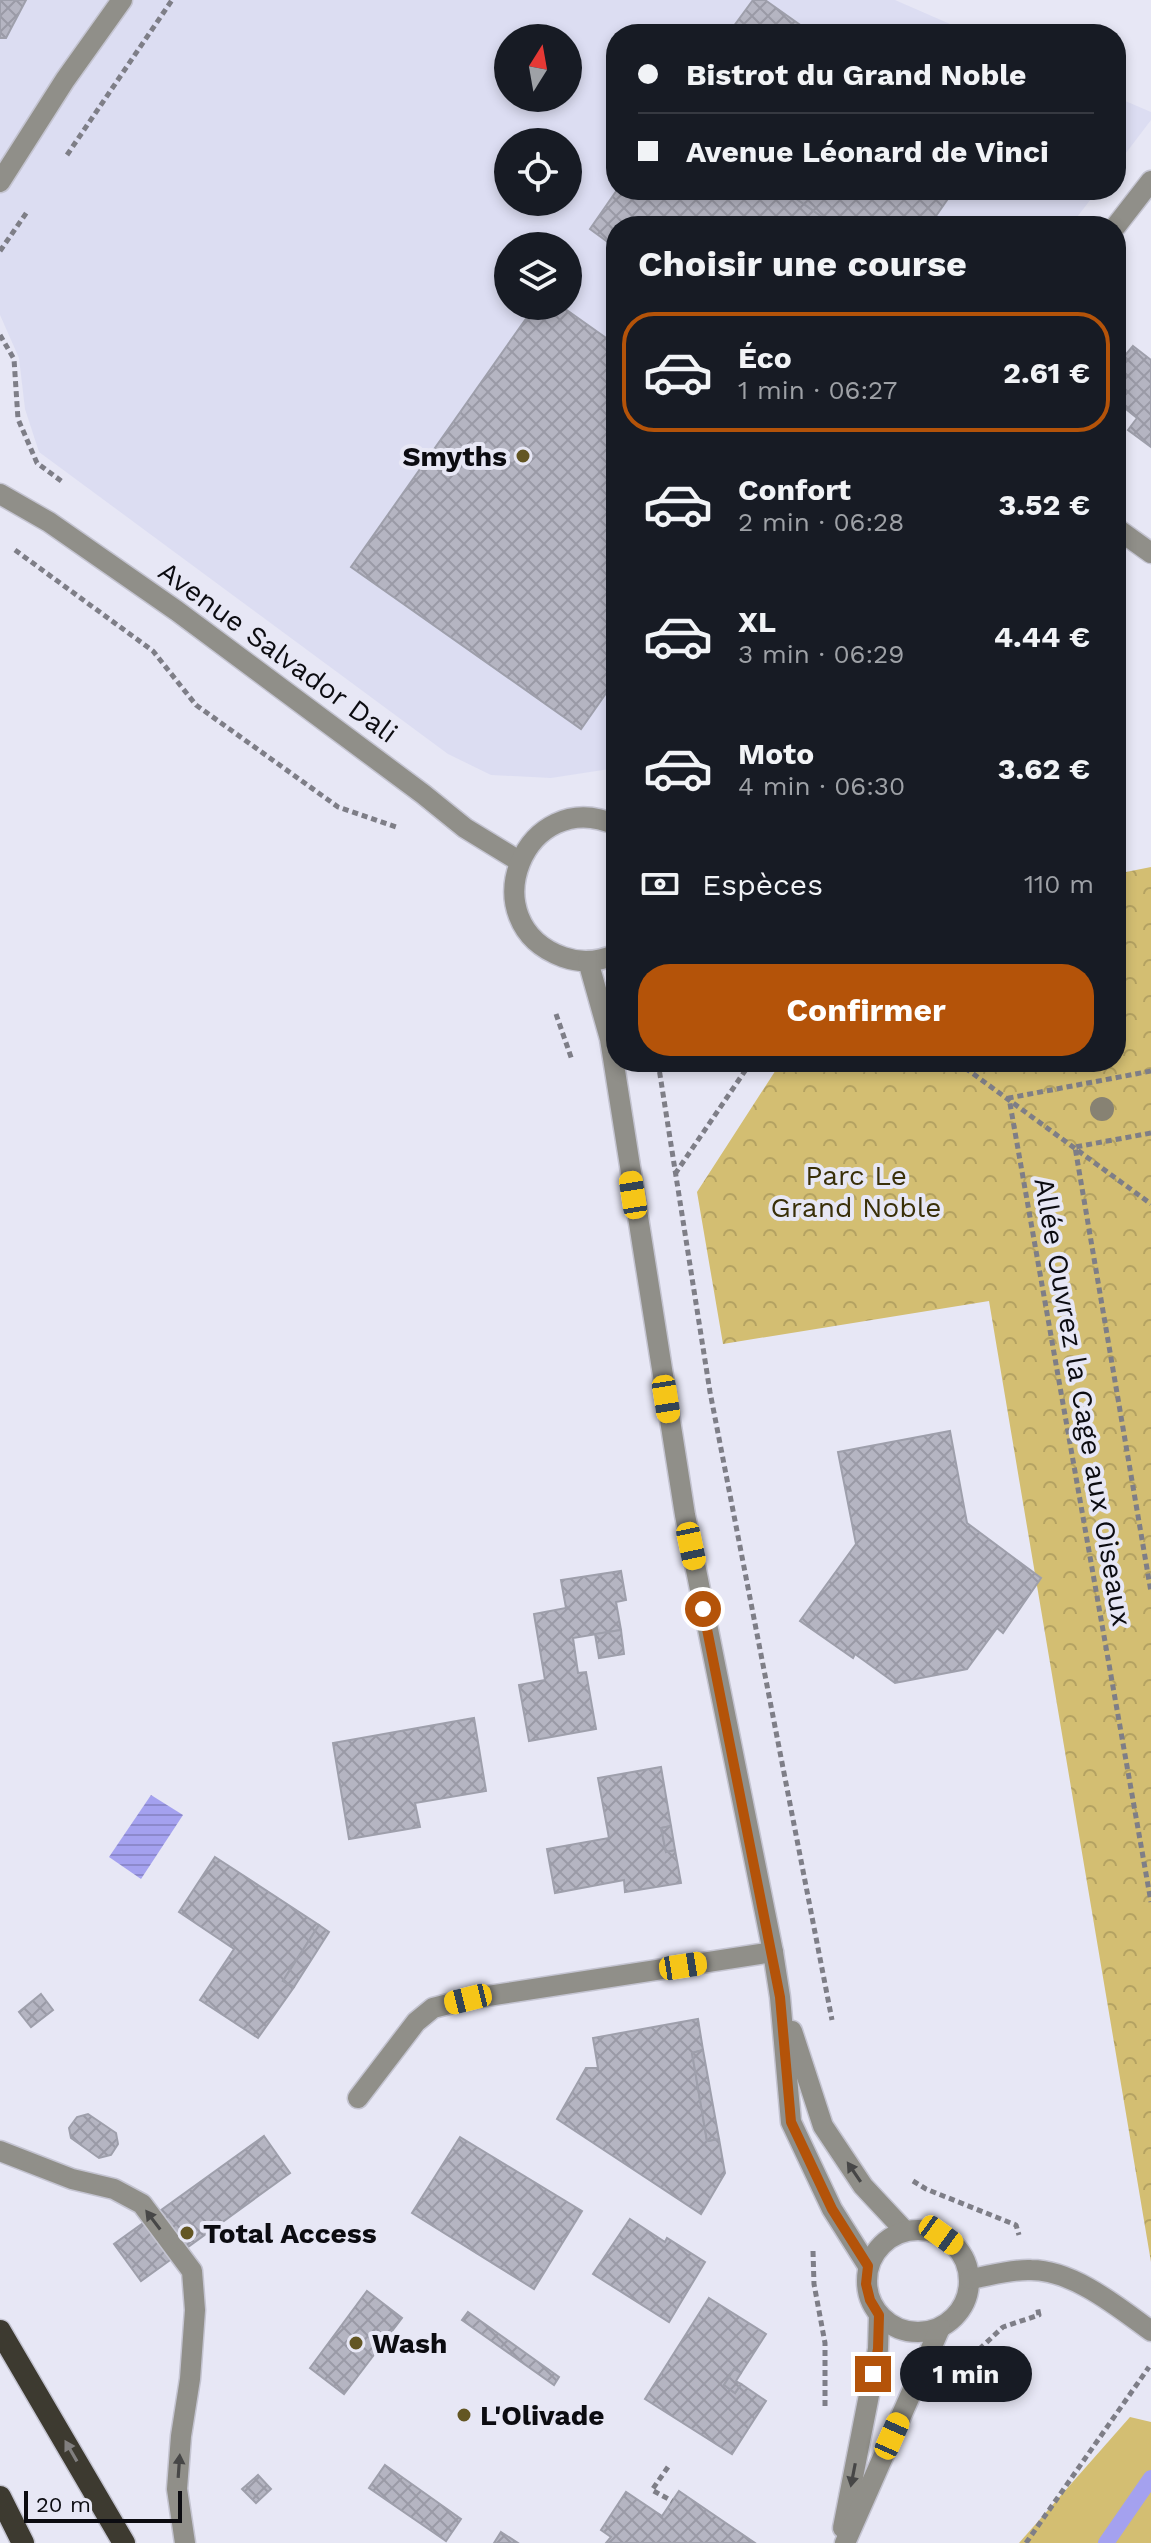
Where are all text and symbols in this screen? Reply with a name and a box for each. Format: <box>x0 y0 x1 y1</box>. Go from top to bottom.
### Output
north arrow <box>494 24 582 112</box>
map controls <box>494 24 582 320</box>
text: Bistrot du Grand Noble <box>686 57 1026 92</box>
button: locate <box>494 128 582 216</box>
text: Avenue Léonard de Vinci <box>686 134 1049 169</box>
button: layers <box>494 232 582 320</box>
text: Choisir une course <box>638 243 967 285</box>
icon: car <box>642 336 714 408</box>
text: Éco <box>738 340 792 375</box>
text: 2.61 € <box>1003 355 1090 390</box>
text: 1 min · 06:27 <box>738 375 897 405</box>
place label: Smyths <box>403 440 507 473</box>
marker: Smyths <box>514 447 532 465</box>
icon: car <box>642 468 714 540</box>
text: Confort <box>738 472 851 507</box>
text: 3.52 € <box>999 487 1090 522</box>
text: 2 min · 06:28 <box>738 507 904 537</box>
street label: Avenue Salvador Dali <box>152 554 404 750</box>
icon: car <box>642 600 714 672</box>
text: XL <box>738 604 776 639</box>
text: 4.44 € <box>994 619 1090 654</box>
text: 3 min · 06:29 <box>738 639 904 669</box>
icon: car <box>642 732 714 804</box>
text: Moto <box>738 736 814 771</box>
text: 3.62 € <box>998 751 1090 786</box>
text: 4 min · 06:30 <box>738 771 905 801</box>
icon: cash <box>638 862 682 906</box>
text: Espèces <box>702 867 823 902</box>
text: 110 m <box>1024 869 1094 899</box>
button: Confirmer <box>638 964 1094 1056</box>
park label: Parc Le Grand Noble <box>771 1159 942 1224</box>
car <box>617 1169 649 1221</box>
street label: Allée Ouvrez la Cage aux Oiseaux <box>1027 1175 1139 1629</box>
car <box>650 1373 682 1425</box>
car <box>674 1520 708 1572</box>
route start <box>685 1591 721 1627</box>
car <box>657 1950 709 1982</box>
car <box>442 1982 494 2016</box>
one-way arrow <box>847 2162 862 2183</box>
one-way arrow <box>146 2209 162 2230</box>
car <box>915 2211 967 2259</box>
place label: Total Access <box>203 2217 377 2250</box>
marker: Total Access <box>178 2224 196 2242</box>
place label: Wash <box>372 2327 447 2360</box>
marker: Wash <box>347 2334 365 2352</box>
callout: 1 min <box>901 2346 1033 2402</box>
route end <box>855 2356 891 2392</box>
text: 1 min <box>933 2359 999 2389</box>
place label: L'Olivade <box>480 2399 604 2432</box>
marker: L'Olivade <box>455 2406 473 2424</box>
car <box>871 2409 913 2463</box>
one-way arrow <box>64 2440 78 2462</box>
one-way arrow <box>173 2453 186 2478</box>
one-way arrow <box>847 2463 859 2488</box>
scale bar <box>24 2487 182 2523</box>
text: 20 m <box>36 2492 91 2517</box>

